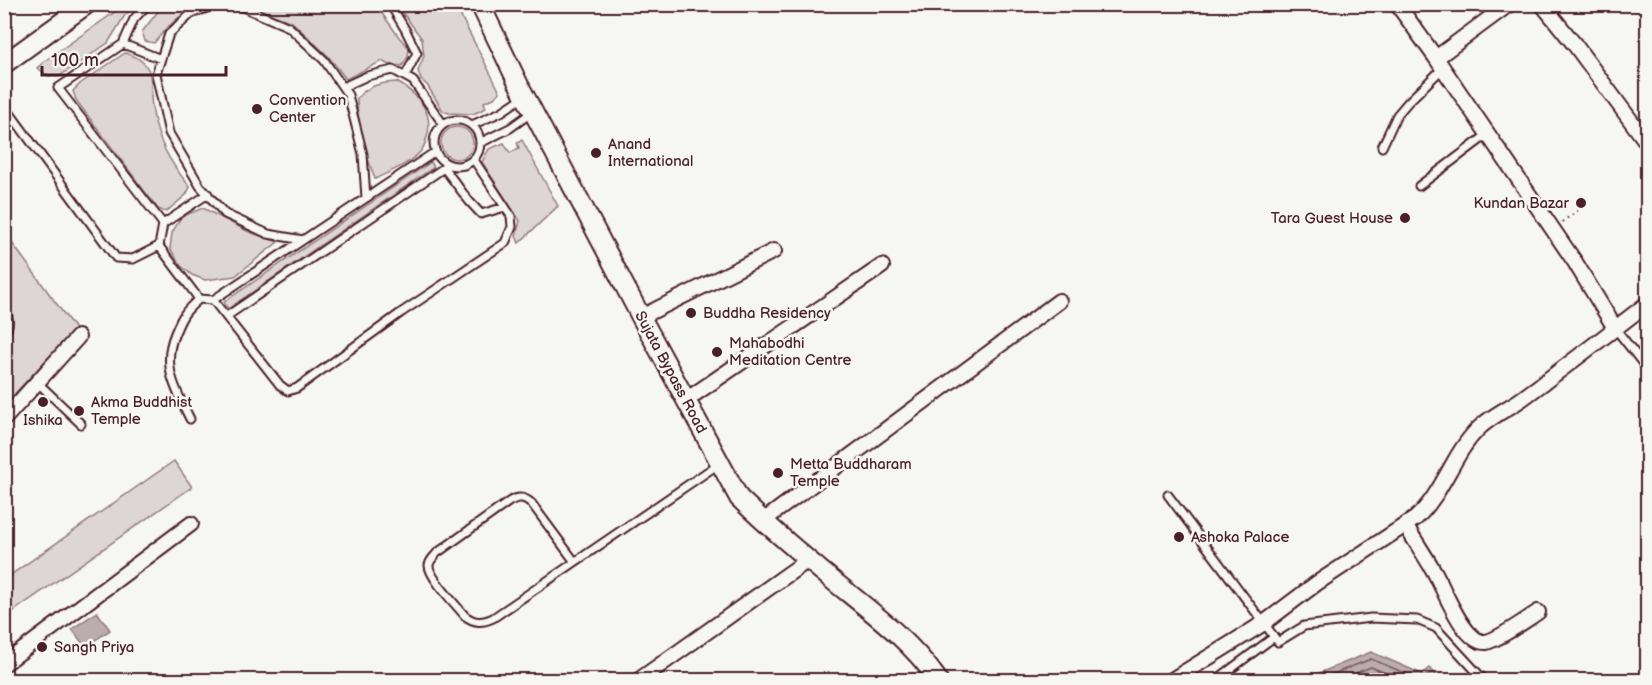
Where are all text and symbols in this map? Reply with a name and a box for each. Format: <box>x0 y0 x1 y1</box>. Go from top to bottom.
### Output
scale bar <box>42 39 226 77</box>
text: 100 m <box>51 50 99 71</box>
place label: Convention Center <box>269 91 346 127</box>
marker: Convention Center <box>250 102 264 116</box>
place label: Anand International <box>608 135 693 171</box>
marker: Anand International <box>589 146 603 160</box>
place label: Kundan Bazar <box>1474 194 1570 213</box>
marker: Kundan Bazar <box>1574 196 1588 210</box>
place label: Tara Guest House <box>1271 209 1393 228</box>
marker: Tara Guest House <box>1398 211 1412 225</box>
place label: Buddha Residency <box>703 304 831 323</box>
marker: Buddha Residency <box>684 306 698 320</box>
street label: Sujata Bypass Road <box>630 308 711 437</box>
place label: Mahabodhi Meditation Centre <box>729 334 851 370</box>
marker: Mahabodhi Meditation Centre <box>710 345 724 359</box>
place label: Akma Buddhist Temple <box>91 393 193 429</box>
marker: Ishika <box>36 395 50 409</box>
marker: Akma Buddhist Temple <box>72 404 86 418</box>
place label: Ishika <box>23 411 63 430</box>
place label: Metta Buddharam Temple <box>790 455 912 491</box>
marker: Metta Buddharam Temple <box>771 466 785 480</box>
place label: Ashoka Palace <box>1191 528 1290 547</box>
marker: Ashoka Palace <box>1172 530 1186 544</box>
place label: Sangh Priya <box>54 638 134 657</box>
marker: Sangh Priya <box>35 640 49 654</box>

